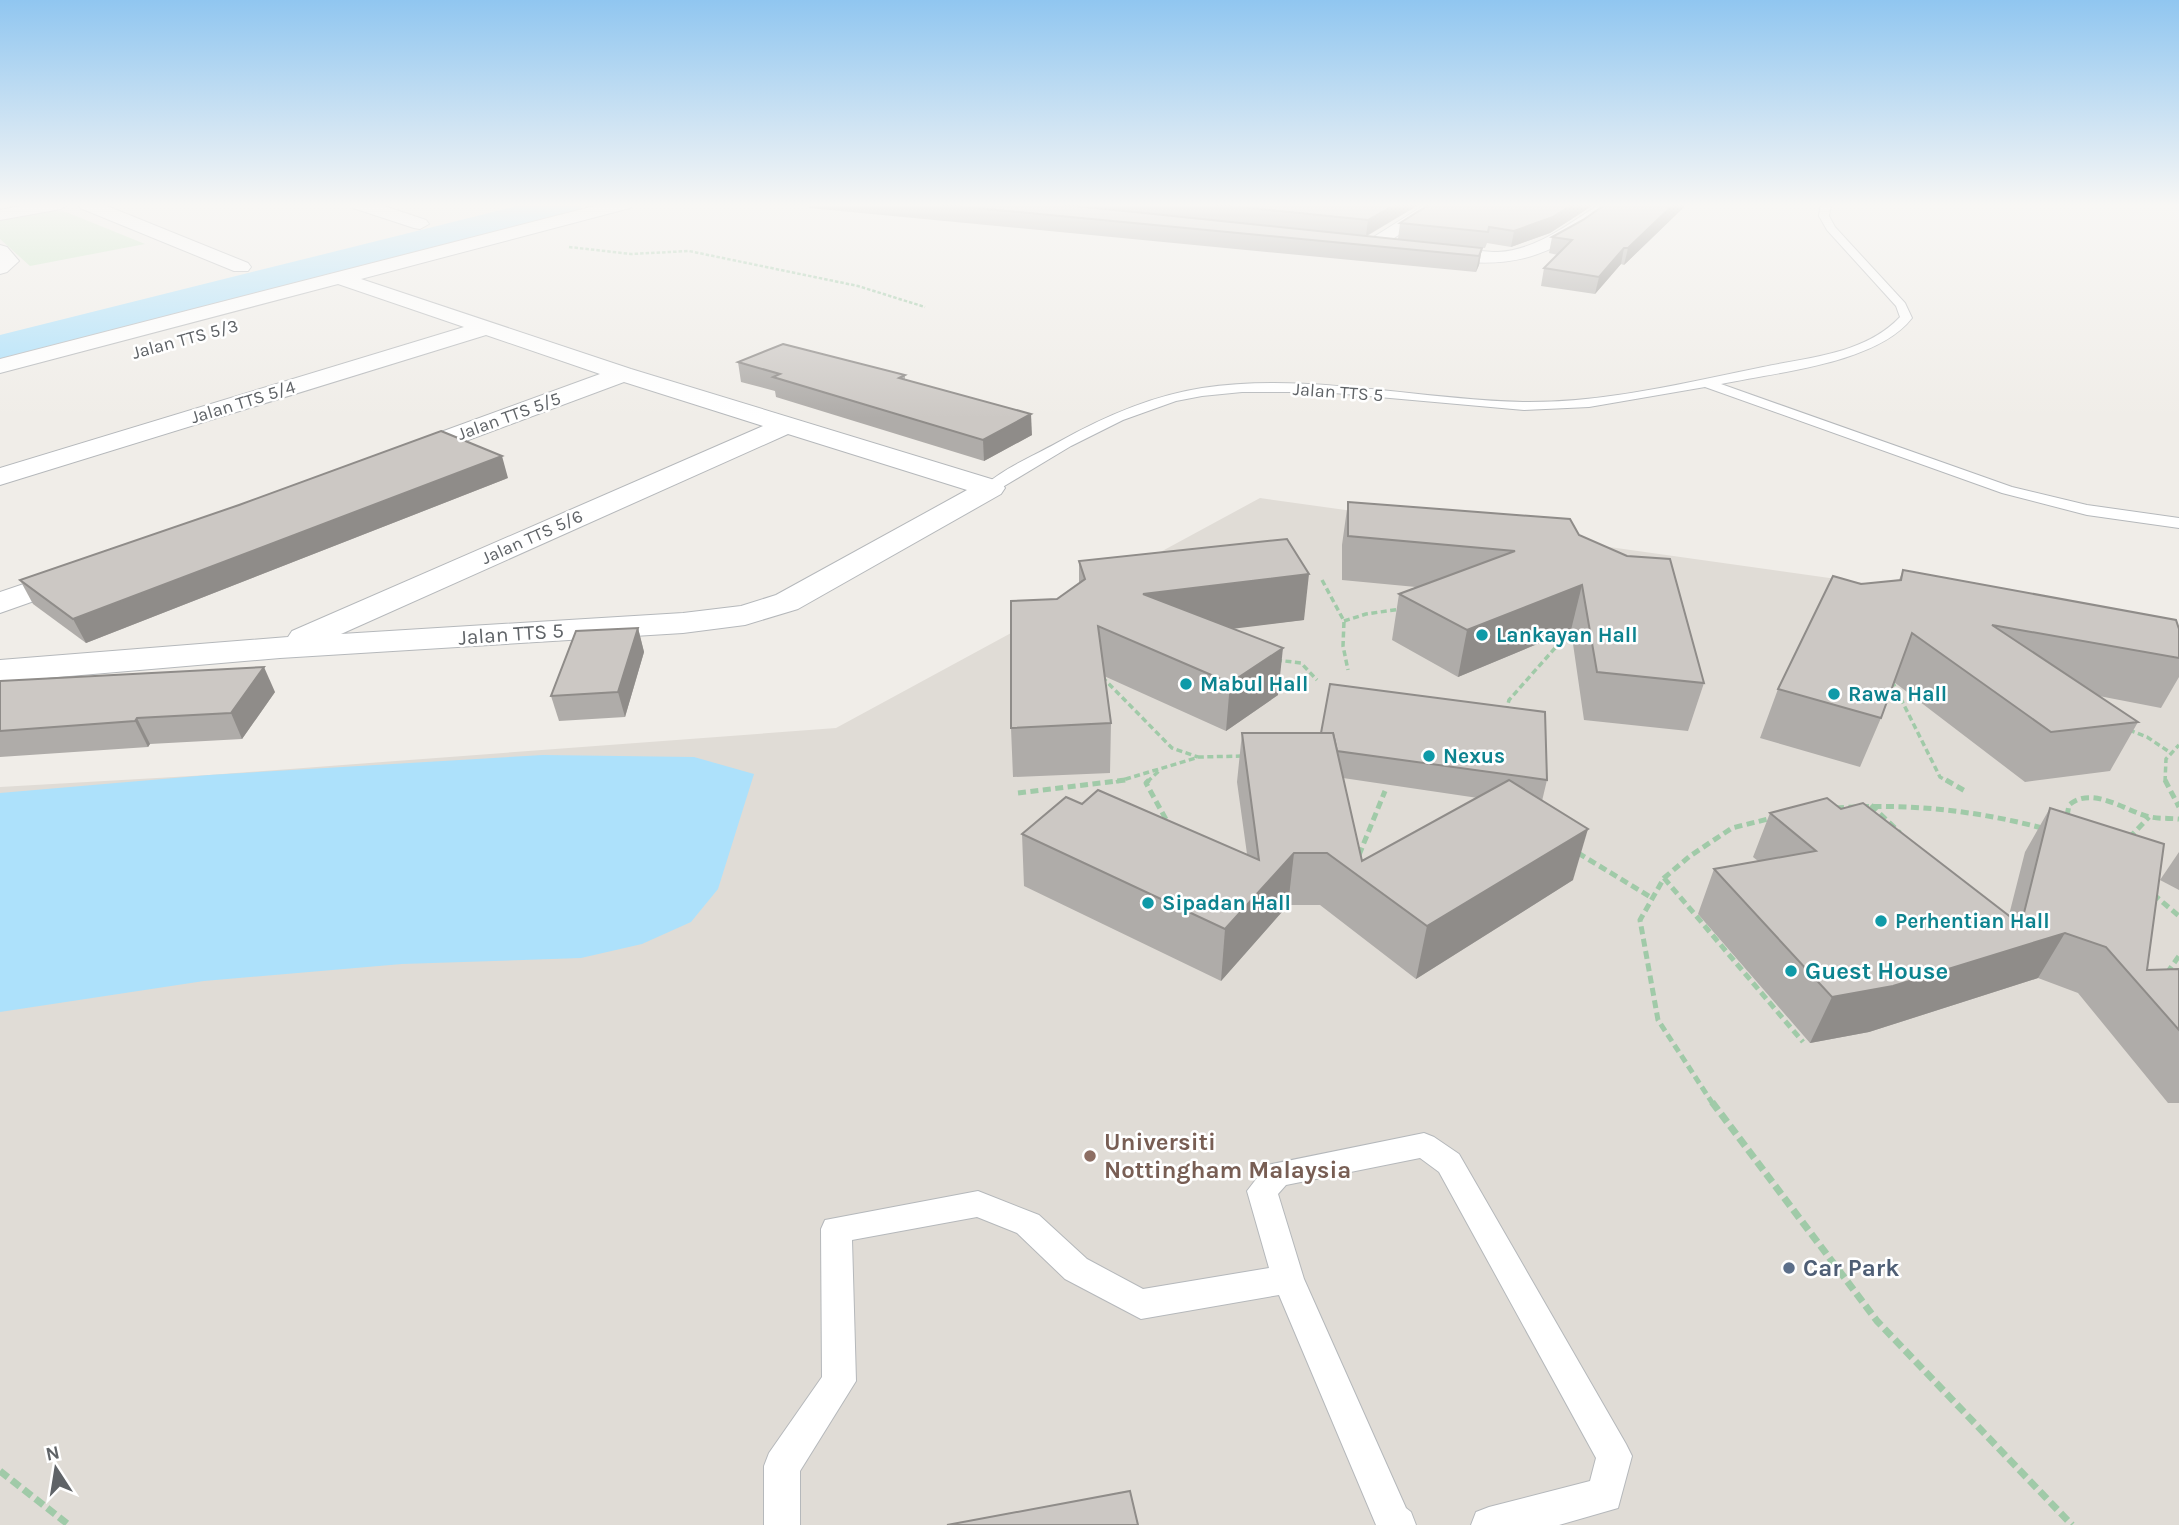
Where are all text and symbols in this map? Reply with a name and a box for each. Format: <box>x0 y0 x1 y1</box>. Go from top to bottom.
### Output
street label: Jalan TTS 5/3 <box>130 314 240 364</box>
street label: Jalan TTS 5/4 <box>188 376 298 428</box>
street label: Jalan TTS 5 <box>1292 378 1384 406</box>
street label: Jalan TTS 5/5 <box>454 387 564 445</box>
street label: Jalan TTS 5/6 <box>478 505 586 569</box>
street label: Jalan TTS 5 <box>457 618 565 650</box>
place label: Lankayan Hall <box>1496 623 1638 647</box>
marker: Lankayan Hall <box>1474 627 1490 643</box>
place label: Mabul Hall <box>1200 672 1308 696</box>
marker: Mabul Hall <box>1178 676 1194 692</box>
place label: Rawa Hall <box>1848 682 1947 706</box>
marker: Rawa Hall <box>1826 686 1842 702</box>
place label: Nexus <box>1443 744 1505 768</box>
marker: Nexus <box>1421 748 1437 764</box>
place label: Sipadan Hall <box>1162 891 1291 915</box>
marker: Sipadan Hall <box>1140 895 1156 911</box>
place label: Perhentian Hall <box>1895 909 2050 933</box>
marker: Perhentian Hall <box>1873 913 1889 929</box>
place label: Guest House <box>1805 957 1948 985</box>
marker: Guest House <box>1783 963 1799 979</box>
place label: Universiti Nottingham Malaysia <box>1104 1128 1351 1184</box>
marker: Universiti Nottingham Malaysia <box>1082 1148 1098 1164</box>
place label: Car Park <box>1803 1254 1899 1282</box>
marker: Car Park <box>1781 1260 1797 1276</box>
north arrow <box>21 1434 91 1504</box>
text: N <box>44 1441 62 1466</box>

